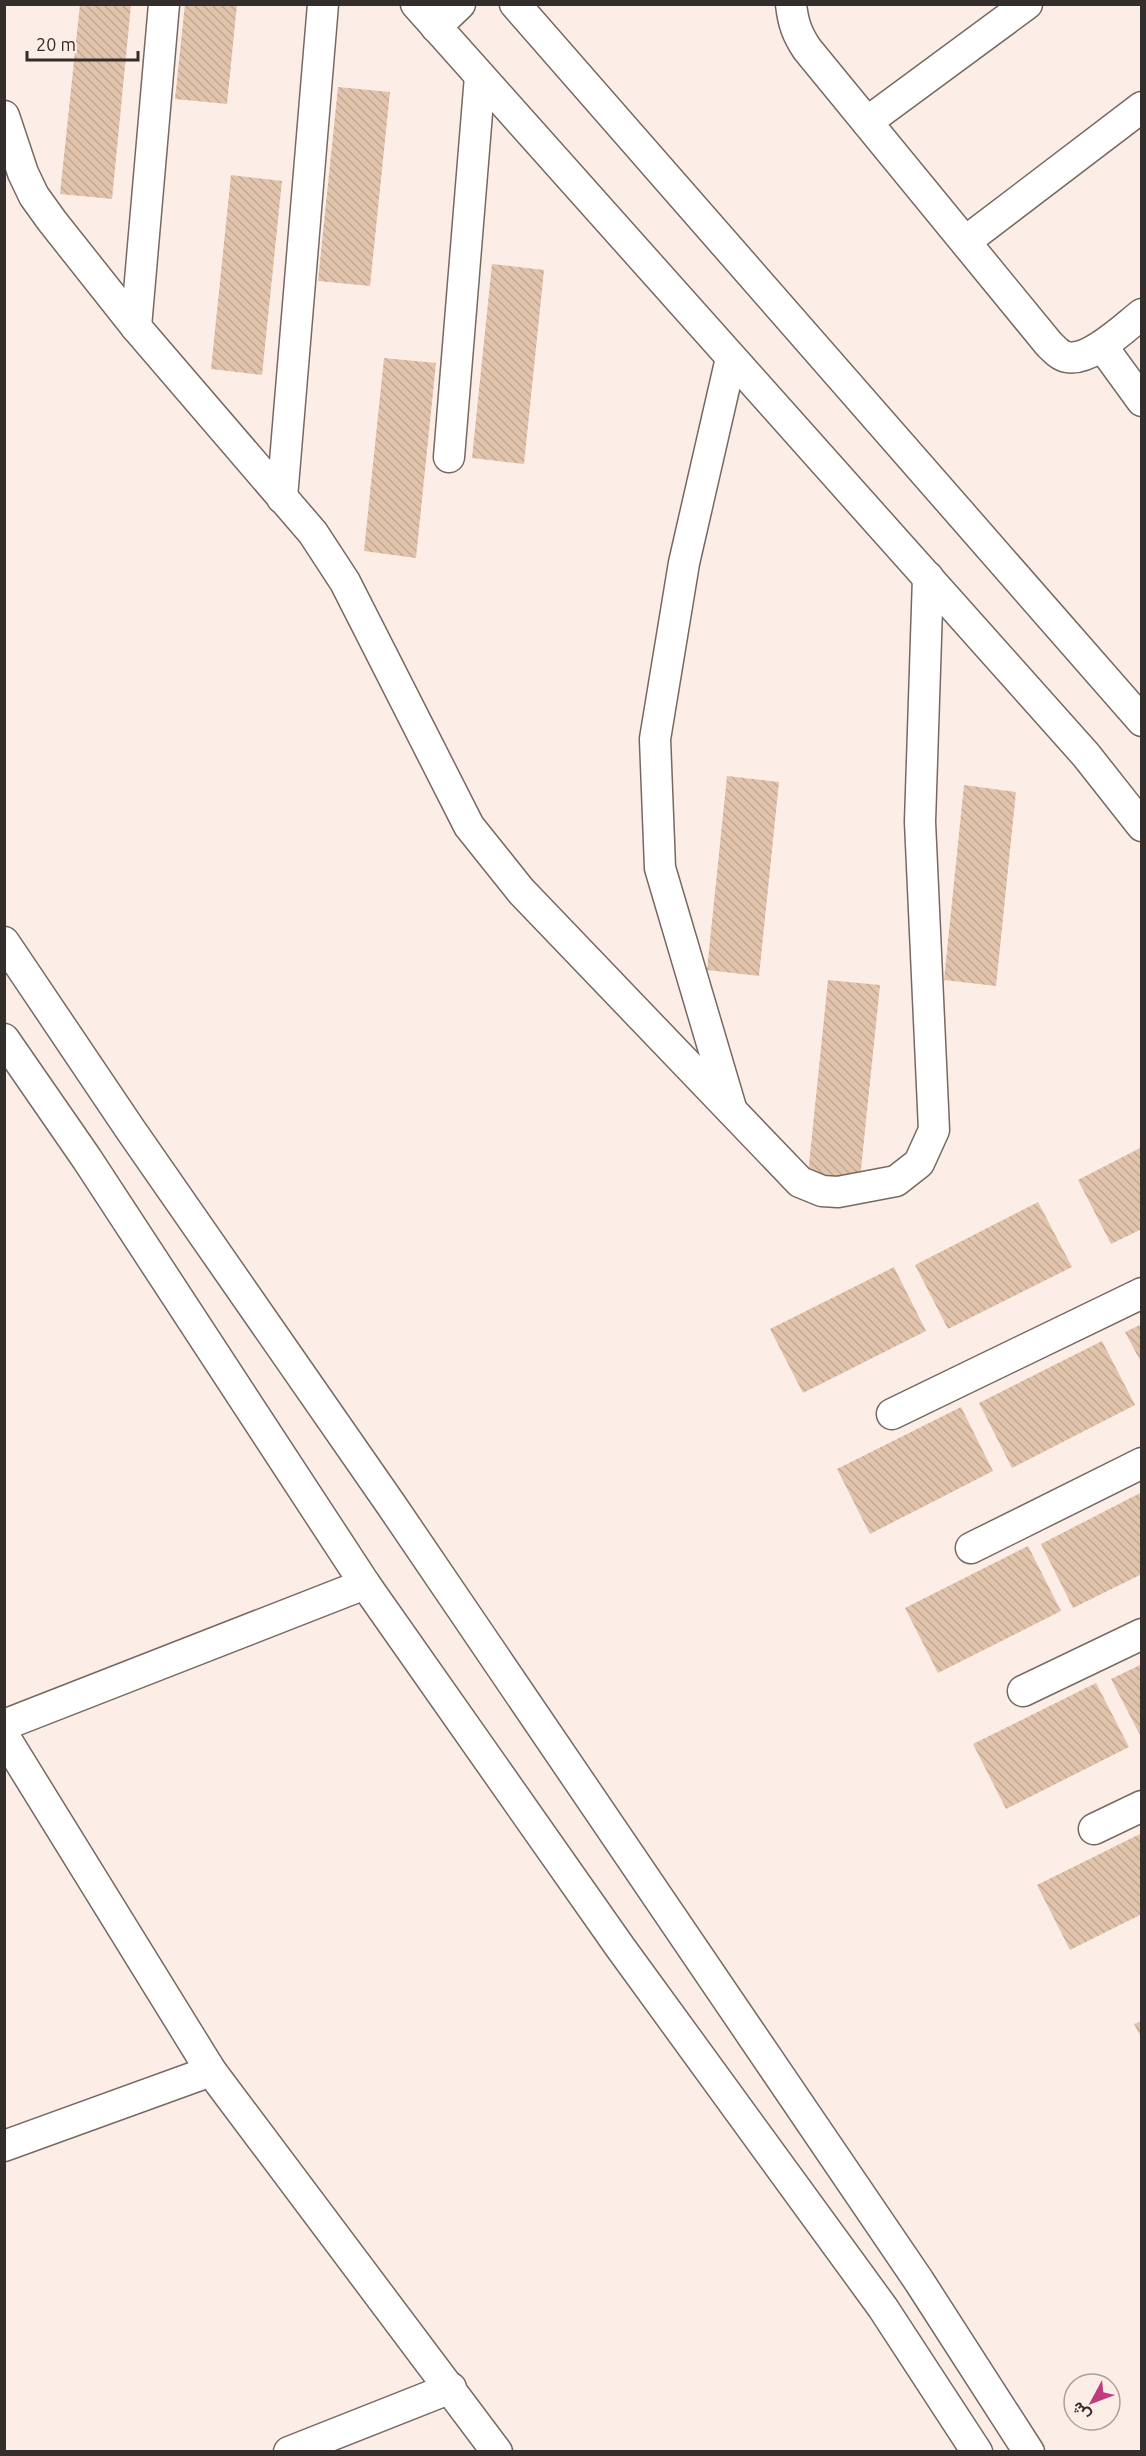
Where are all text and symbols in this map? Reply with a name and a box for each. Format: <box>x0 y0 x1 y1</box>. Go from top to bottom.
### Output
scale bar <box>27 24 138 62</box>
text: 20 m <box>36 34 76 54</box>
north arrow <box>1062 2372 1122 2432</box>
text: ش <box>1068 2398 1095 2425</box>

